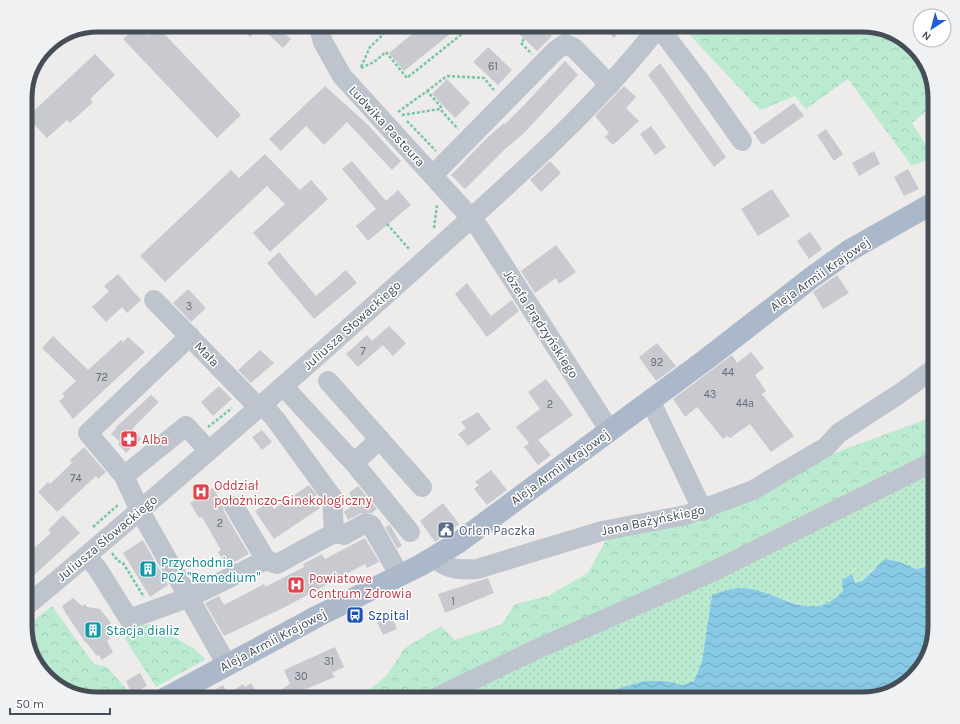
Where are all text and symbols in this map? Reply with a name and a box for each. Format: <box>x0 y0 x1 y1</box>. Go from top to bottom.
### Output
north arrow <box>912 8 952 48</box>
text: N <box>919 28 933 43</box>
house number: 61 <box>488 60 498 73</box>
street label: Ludwika Pasteura <box>346 82 428 170</box>
street label: Aleja Armii Krajowej <box>767 234 873 314</box>
street label: Józefa Prądzyńskiego <box>500 267 582 381</box>
street label: Juliusza Słowackiego <box>300 277 404 373</box>
house number: 3 <box>186 300 192 313</box>
street label: Mała <box>192 338 222 370</box>
house number: 7 <box>360 345 366 358</box>
house number: 92 <box>651 356 663 369</box>
house number: 44 <box>722 366 734 379</box>
house number: 72 <box>96 371 108 384</box>
house number: 43 <box>704 388 716 401</box>
house number: 44a <box>736 397 754 410</box>
house number: 2 <box>547 398 553 411</box>
street label: Aleja Armii Krajowej <box>508 426 612 508</box>
pharmacy icon: Alba <box>119 429 139 449</box>
place label: Alba <box>142 432 168 447</box>
house number: 74 <box>70 472 82 485</box>
place label: Oddział położniczo-Ginekologiczny <box>214 478 372 508</box>
hospital icon: Oddział położniczo-Ginekologiczny <box>191 482 211 502</box>
street label: Juliusza Słowackiego <box>54 492 160 584</box>
street label: Jana Bażyńskiego <box>600 502 706 538</box>
house number: 2 <box>217 517 223 530</box>
public building icon: Orlen Paczka <box>436 520 456 540</box>
place label: Orlen Paczka <box>459 523 535 538</box>
place label: Przychodnia POZ "Remedium" <box>161 555 260 585</box>
building icon: Przychodnia POZ "Remedium" <box>138 559 158 579</box>
place label: Powiatowe Centrum Zdrowia <box>309 571 412 601</box>
hospital icon: Powiatowe Centrum Zdrowia <box>286 575 306 595</box>
house number: 1 <box>451 595 455 608</box>
bus stop icon: Szpital <box>345 605 365 625</box>
street label: Aleja Armii Krajowej <box>217 606 329 674</box>
place label: Szpital <box>368 608 409 623</box>
building icon: Stacja dializ <box>83 620 103 640</box>
place label: Stacja dializ <box>106 623 179 638</box>
house number: 31 <box>324 655 334 668</box>
house number: 30 <box>294 670 308 683</box>
scale bar <box>10 690 110 716</box>
text: 50 m <box>16 697 44 711</box>

